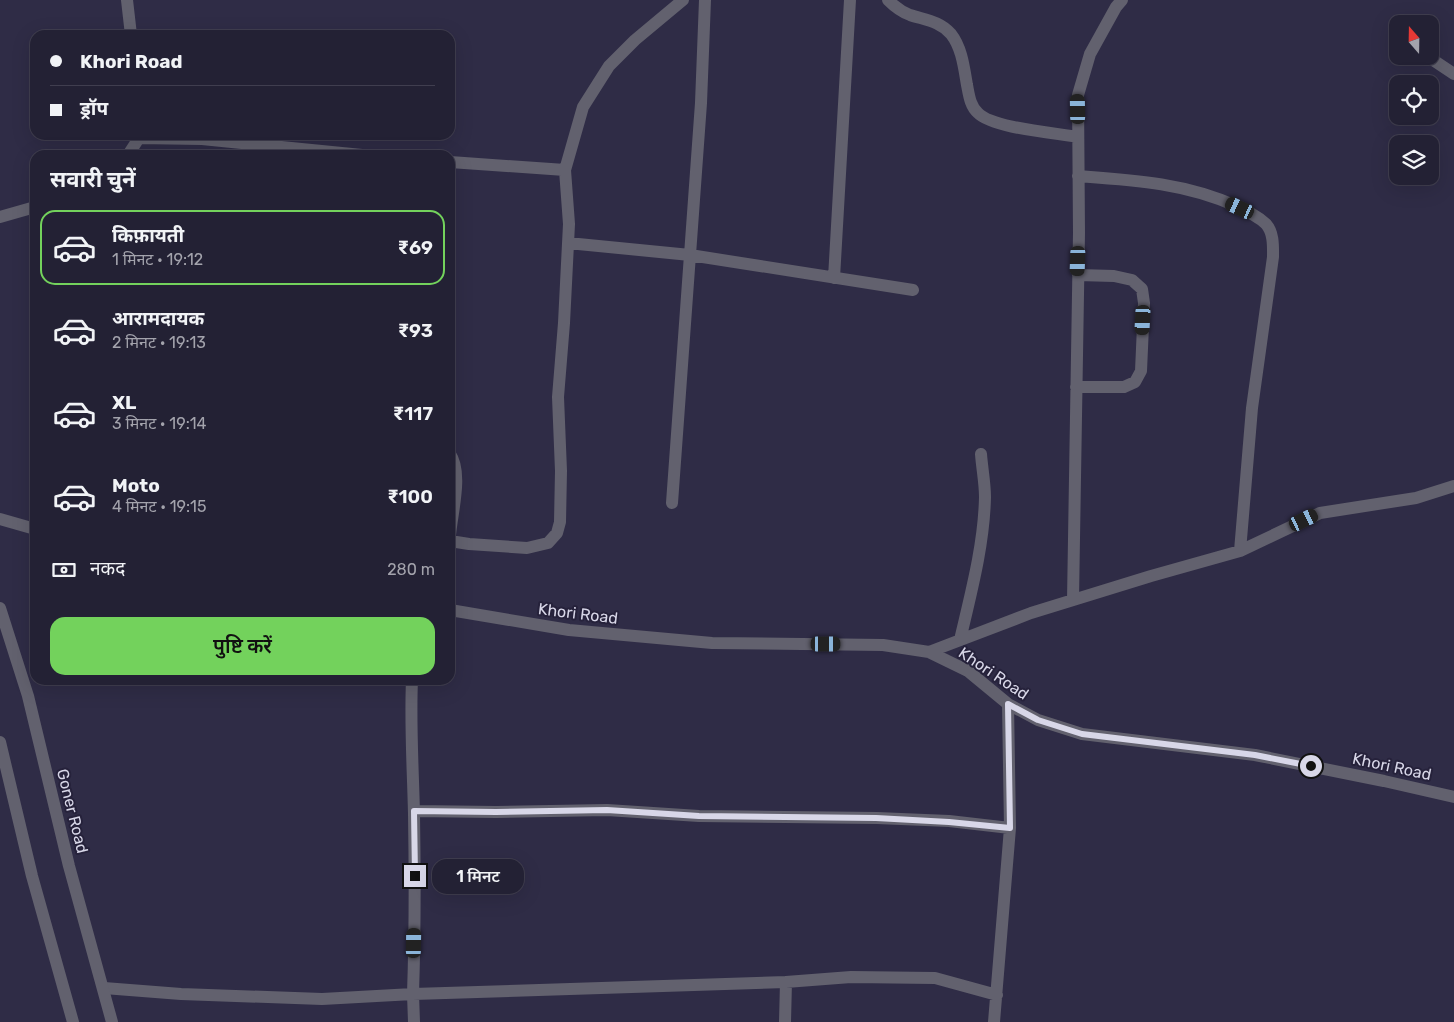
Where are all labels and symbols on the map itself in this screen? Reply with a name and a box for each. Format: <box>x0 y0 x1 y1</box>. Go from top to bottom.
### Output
north arrow <box>1389 15 1439 65</box>
car <box>1070 94 1085 124</box>
car <box>1223 195 1256 221</box>
car <box>1069 246 1086 276</box>
car <box>1134 305 1151 335</box>
car <box>1287 507 1320 533</box>
street label: Khori Road <box>537 599 619 628</box>
car <box>811 637 841 652</box>
street label: Khori Road <box>955 643 1032 704</box>
street label: Khori Road <box>1351 749 1433 784</box>
route start <box>1300 755 1322 777</box>
street label: Goner Road <box>53 767 92 855</box>
callout: 1 मिनट <box>432 858 525 894</box>
route end <box>404 865 426 887</box>
car <box>406 928 421 958</box>

